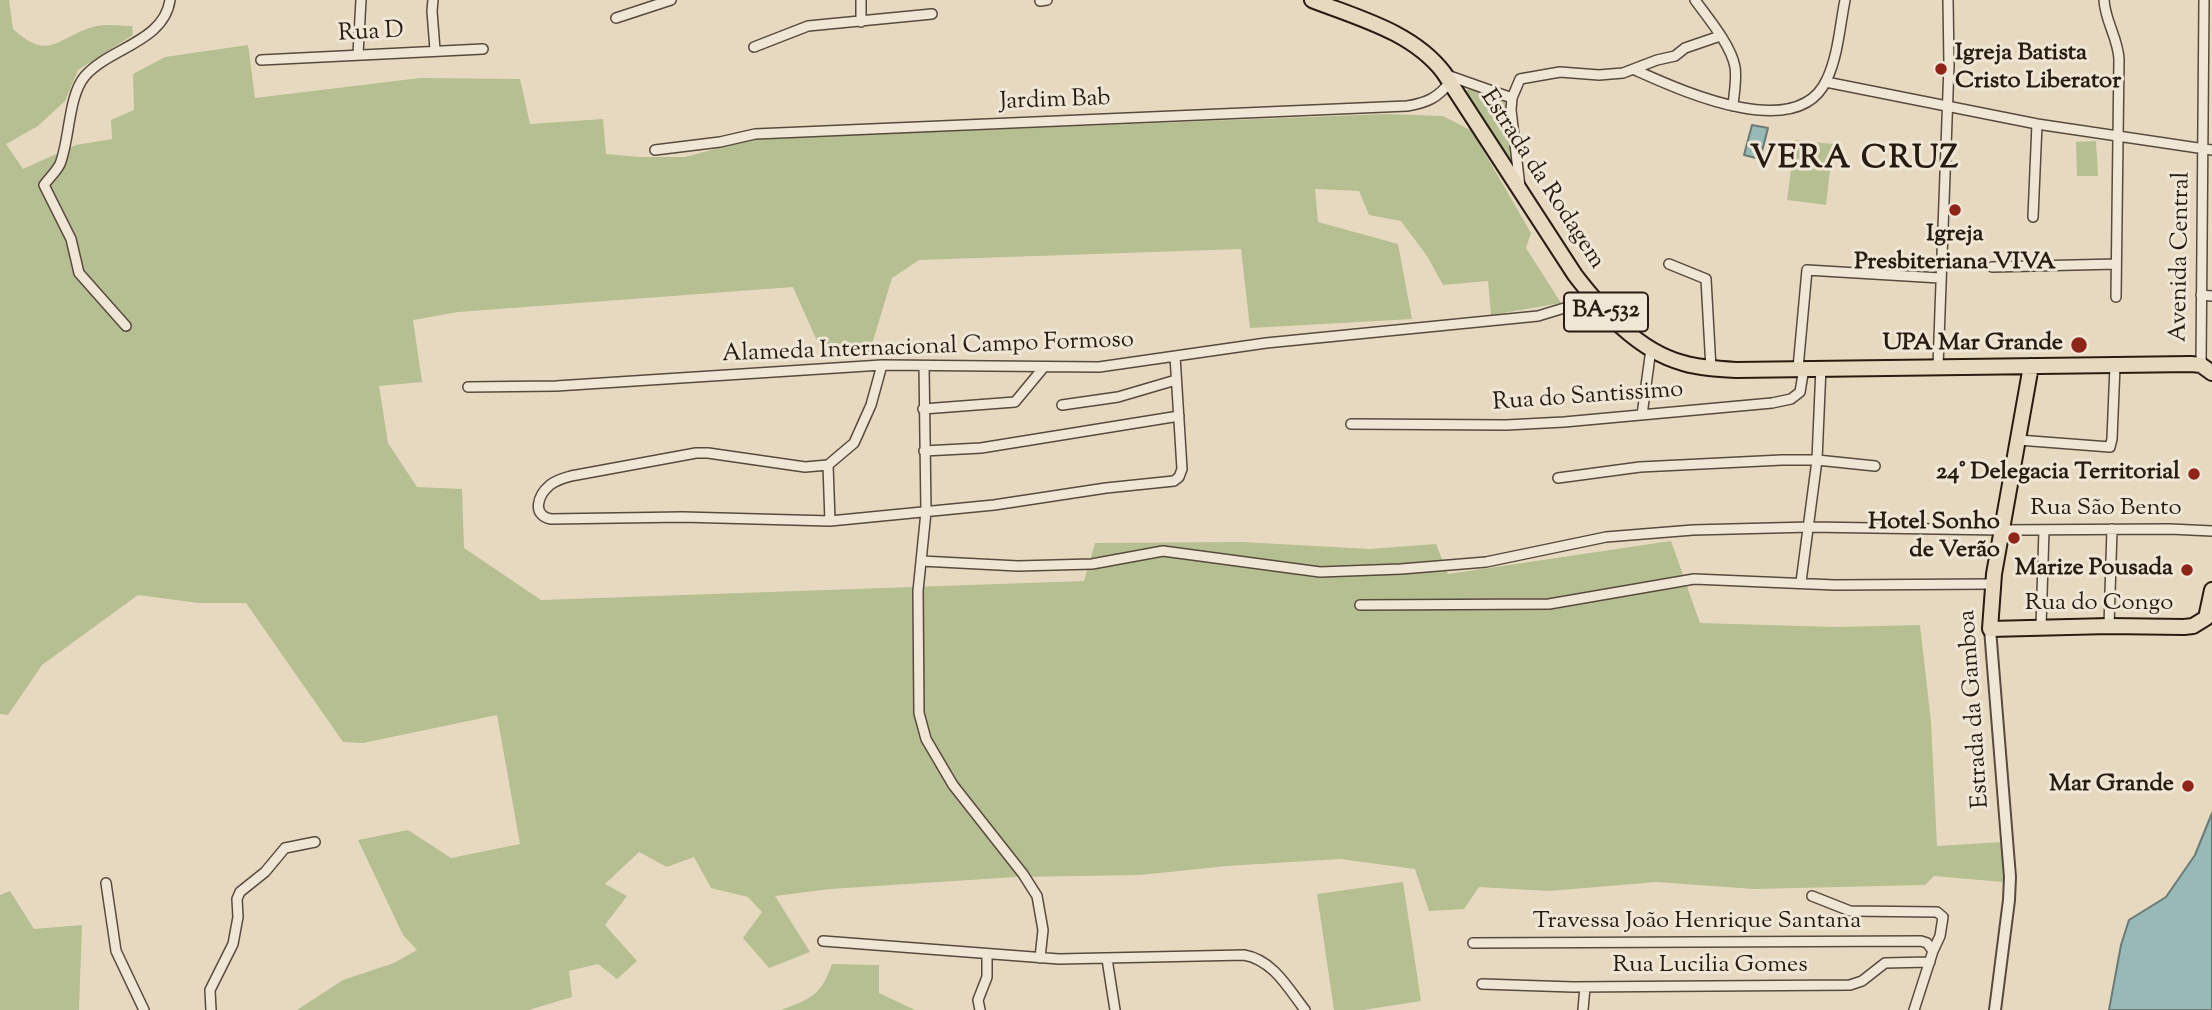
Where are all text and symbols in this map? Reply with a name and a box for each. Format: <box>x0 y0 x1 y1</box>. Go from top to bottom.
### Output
street label: Rua D <box>338 18 404 50</box>
place label: Igreja Batista Cristo Liberator <box>1955 41 2121 97</box>
marker: Igreja Batista Cristo Liberator <box>1933 61 1949 77</box>
street label: Estrada da Rodagem <box>1472 85 1610 275</box>
street label: Jardim Bab <box>999 86 1111 118</box>
district label: VERA CRUZ <box>1751 143 1959 181</box>
street label: Avenida Central <box>2166 171 2198 343</box>
marker: Igreja Presbiteriana VIVA <box>1947 202 1963 218</box>
place label: Igreja Presbiteriana VIVA <box>1854 222 2056 278</box>
road number: BA-532 <box>1564 292 1648 332</box>
street label: Alameda Internacional Campo Formoso <box>722 327 1134 371</box>
place label: UPA Mar Grande <box>1882 331 2063 359</box>
marker: UPA Mar Grande <box>2069 335 2089 355</box>
street label: Rua do Santissimo <box>1492 377 1684 419</box>
place label: 24° Delegacia Territorial <box>1936 460 2180 488</box>
marker: 24° Delegacia Territorial <box>2186 466 2202 482</box>
street label: Rua São Bento <box>2030 496 2182 524</box>
place label: Hotel Sonho de Verão <box>1868 510 2000 566</box>
marker: Hotel Sonho de Verão <box>2006 530 2022 546</box>
place label: Marize Pousada <box>2015 556 2173 584</box>
marker: Marize Pousada <box>2179 562 2195 578</box>
street label: Rua do Congo <box>2025 591 2173 619</box>
street label: Estrada da Gamboa <box>1955 609 1997 809</box>
place label: Mar Grande <box>2049 772 2174 800</box>
marker: Mar Grande <box>2180 778 2196 794</box>
street label: Travessa João Henrique Santana <box>1533 909 1861 937</box>
street label: Rua Lucilia Gomes <box>1612 953 1808 981</box>

